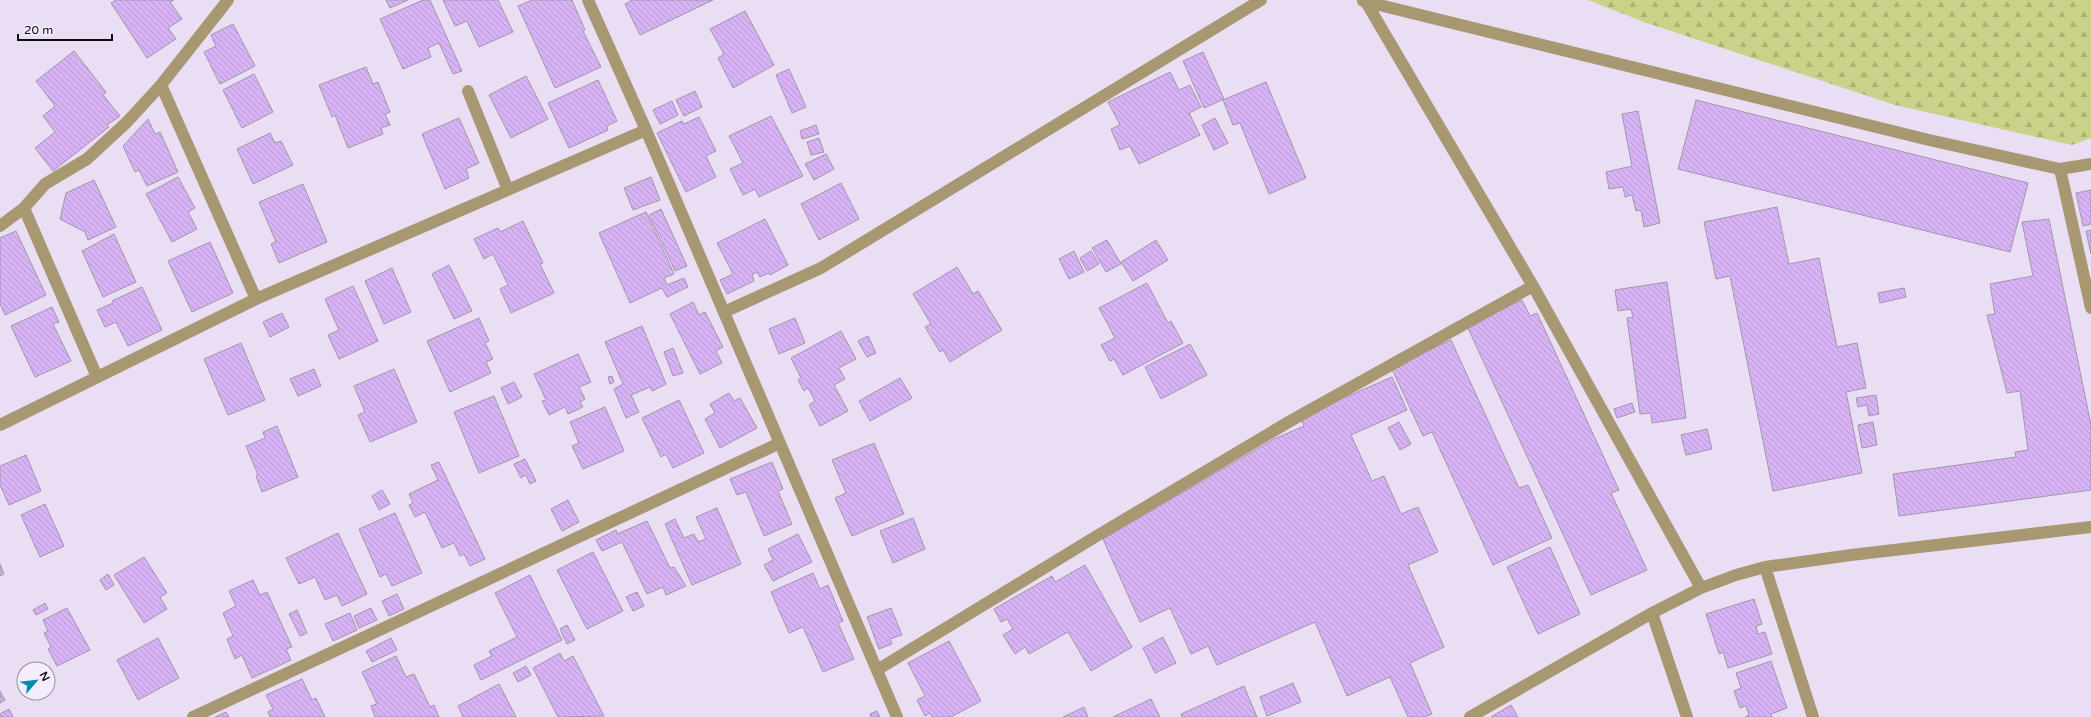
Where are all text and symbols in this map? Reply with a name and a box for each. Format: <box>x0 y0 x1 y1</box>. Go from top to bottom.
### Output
scale bar <box>18 16 112 42</box>
text: 20 m <box>24 23 53 37</box>
north arrow <box>16 661 56 701</box>
text: N <box>37 670 52 683</box>

